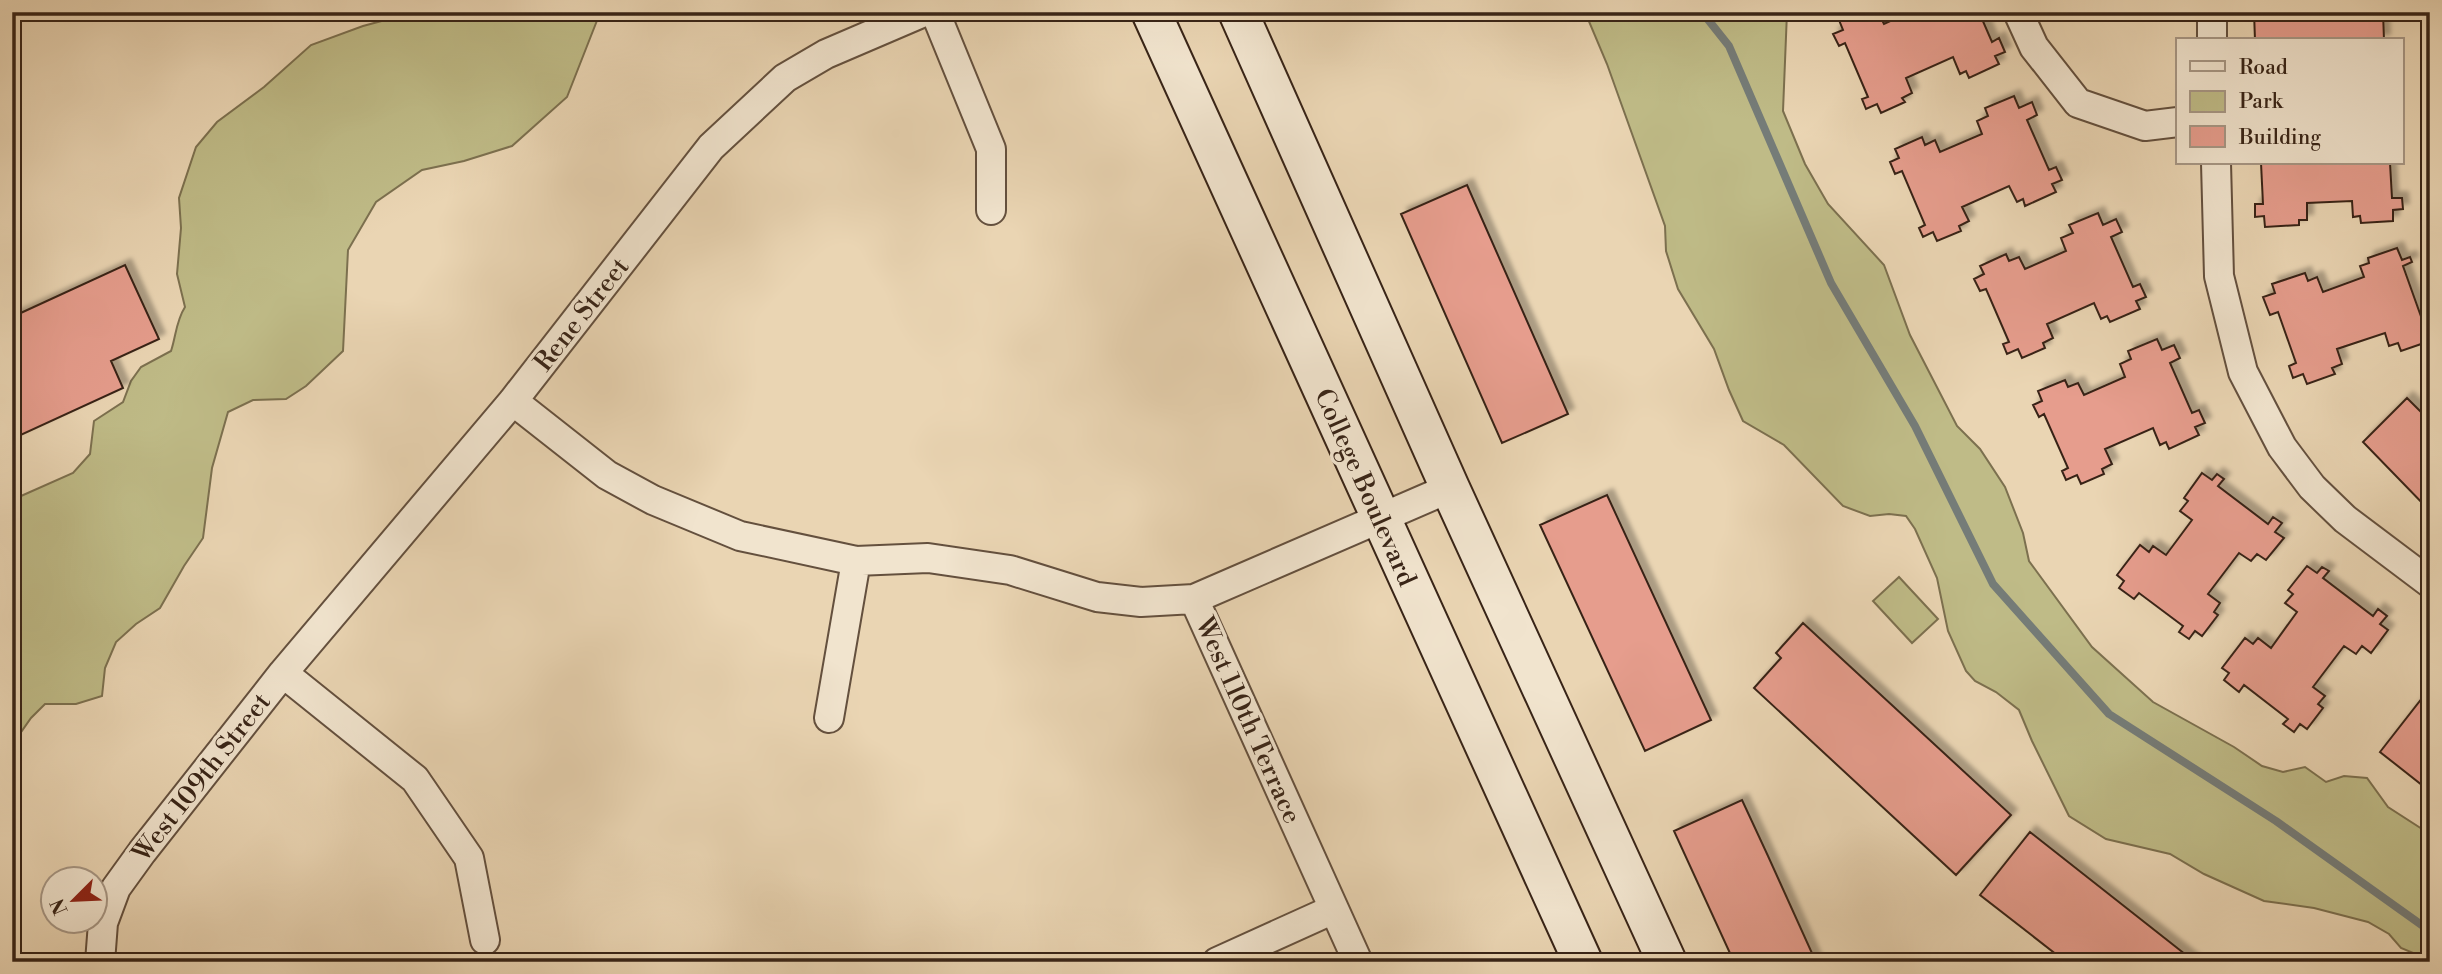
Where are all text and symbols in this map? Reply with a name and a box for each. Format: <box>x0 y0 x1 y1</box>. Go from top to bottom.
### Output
legend <box>2176 38 2404 164</box>
text: Road <box>2239 55 2288 81</box>
text: Park <box>2239 89 2284 115</box>
text: Building <box>2238 125 2321 151</box>
street label: Rene Street <box>527 251 636 378</box>
street label: College Boulevard <box>1307 384 1423 591</box>
street label: West 110th Terrace <box>1188 611 1308 829</box>
street label: West 109th Street <box>125 687 278 869</box>
north arrow <box>38 866 108 936</box>
text: N <box>45 895 73 918</box>

